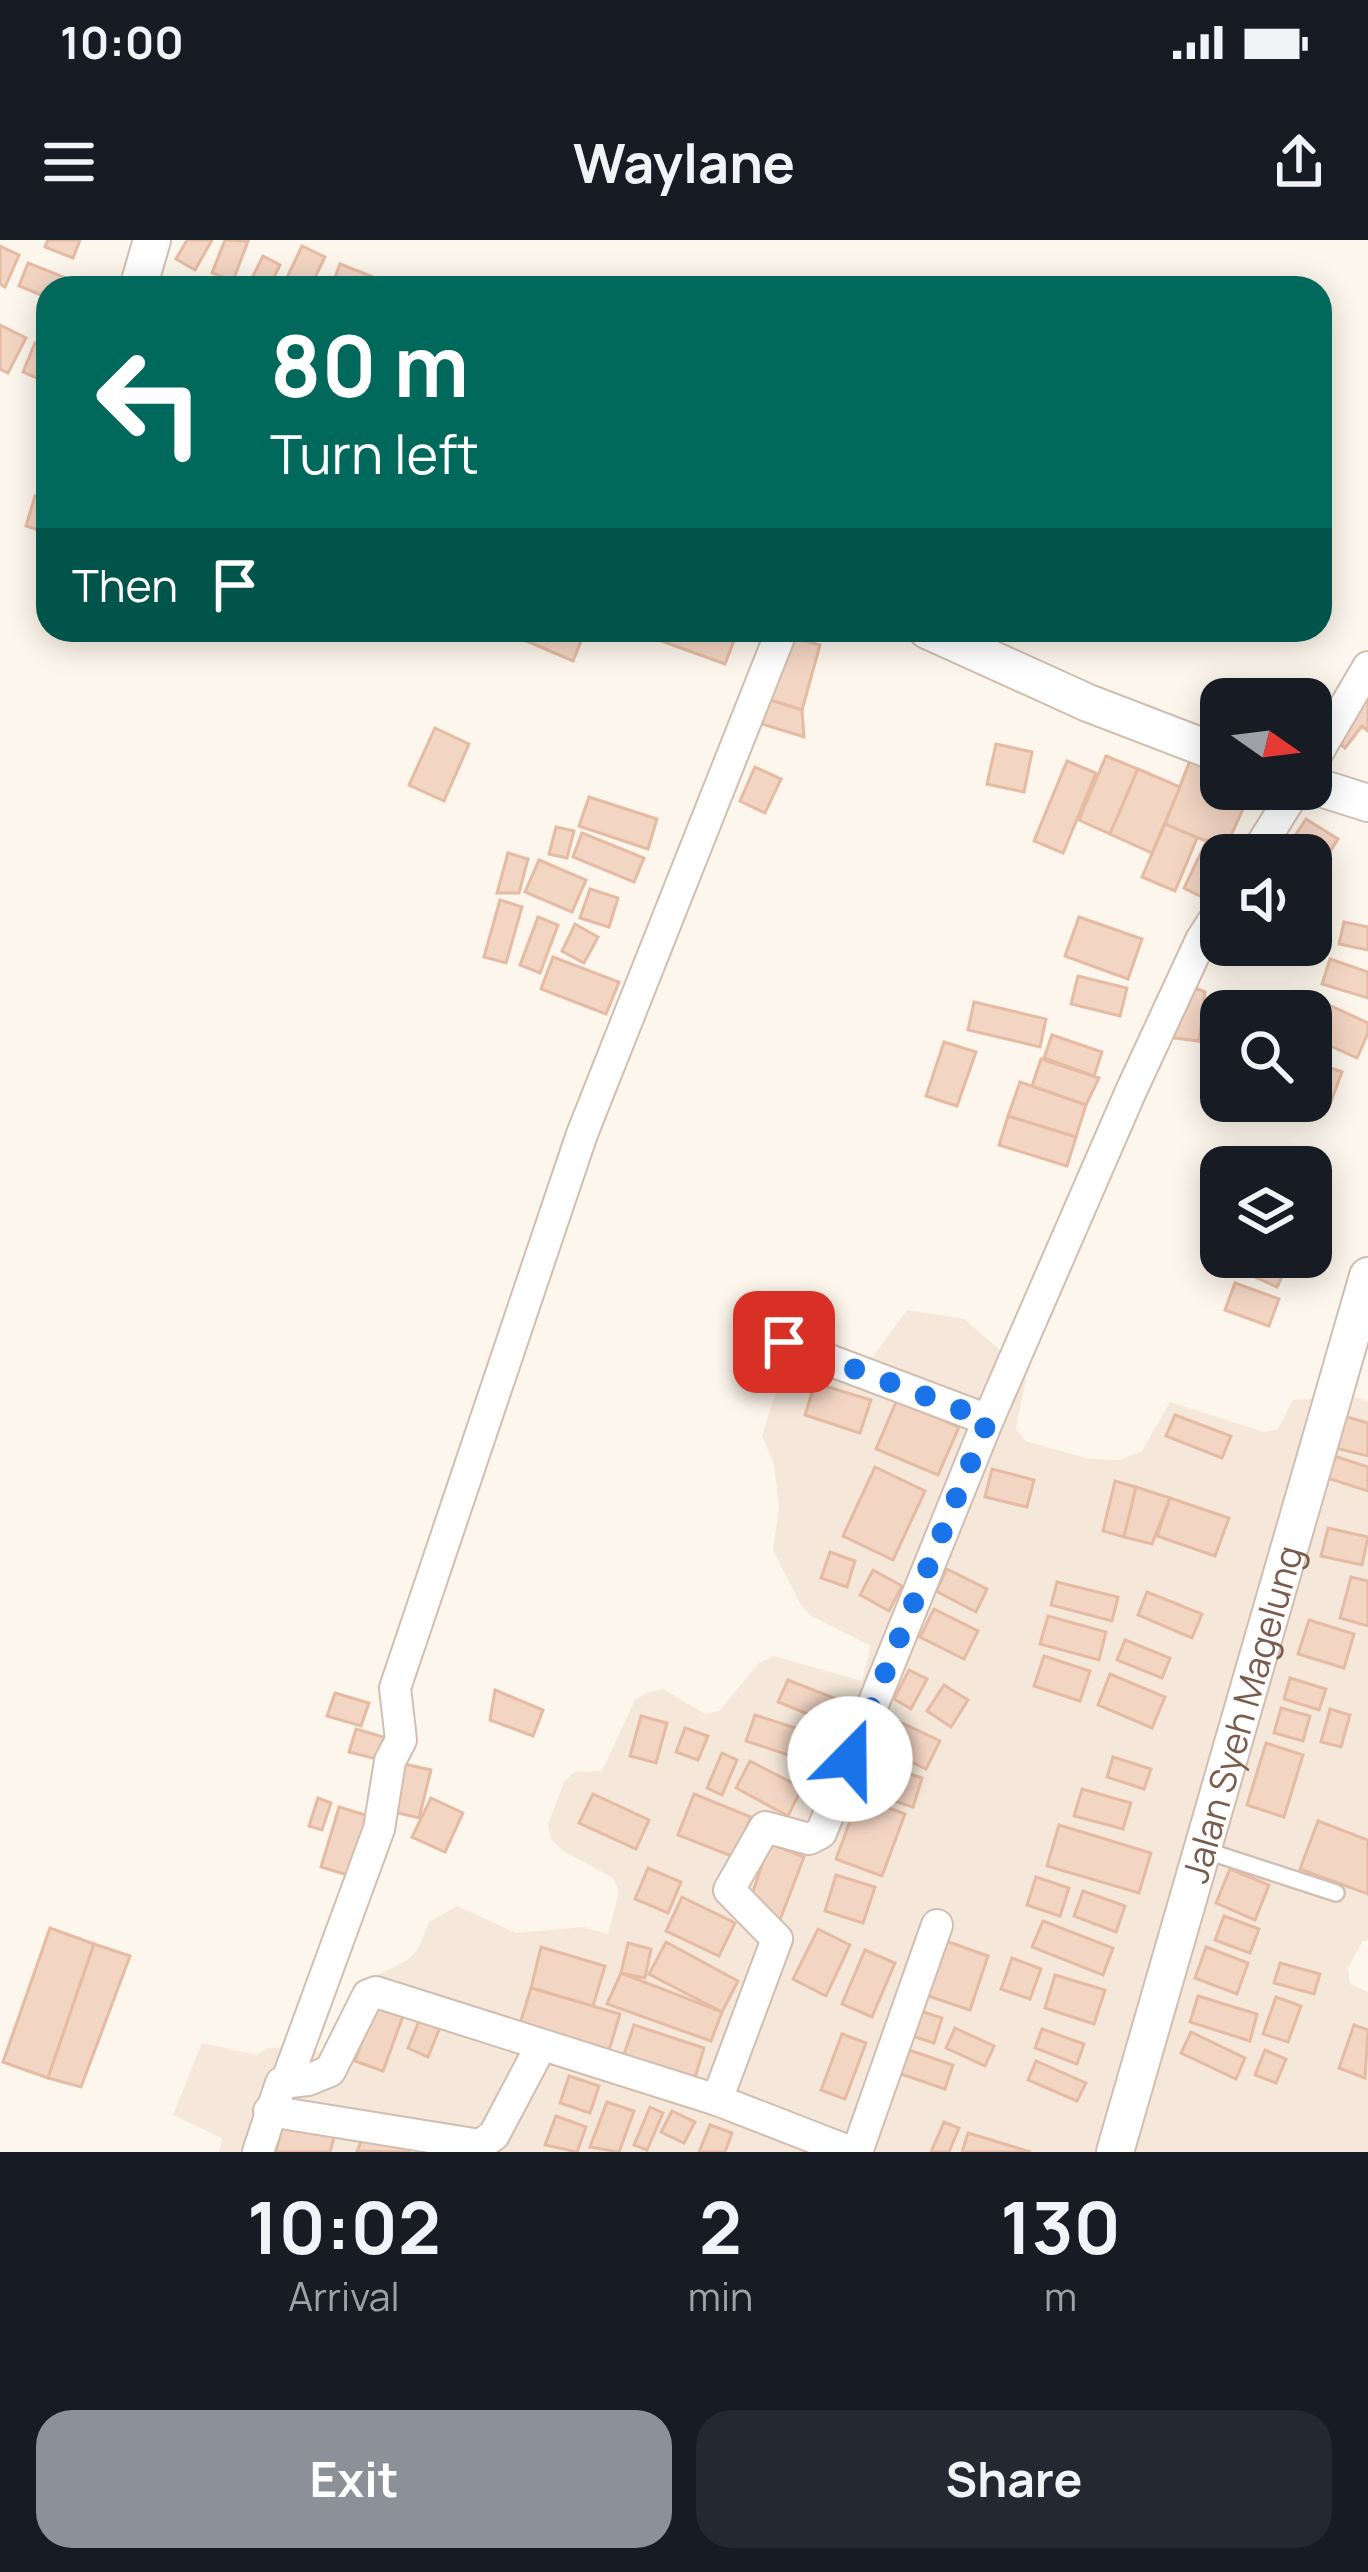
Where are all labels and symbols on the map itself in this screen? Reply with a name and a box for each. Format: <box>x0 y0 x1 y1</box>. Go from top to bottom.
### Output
north arrow <box>1200 678 1332 810</box>
pin <box>733 1291 835 1393</box>
street label: Jalan Syeh Magelung <box>1170 1540 1313 1888</box>
position arrow <box>787 1696 913 1822</box>

